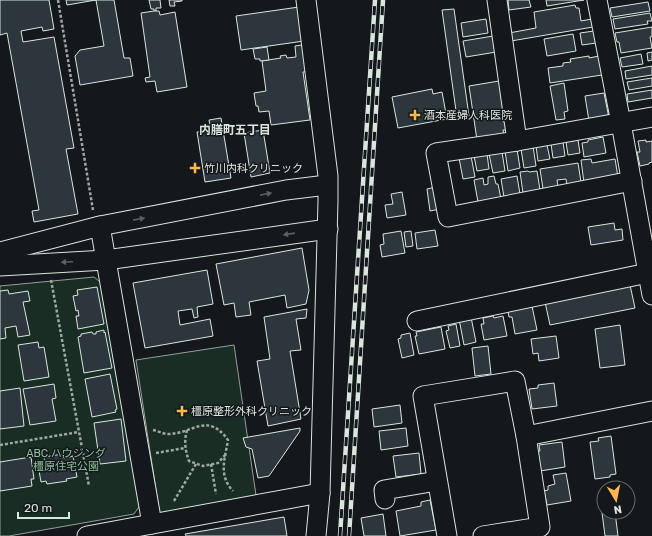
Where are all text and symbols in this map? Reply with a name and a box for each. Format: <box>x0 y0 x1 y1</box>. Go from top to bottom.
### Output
marker: 酒本産婦人科医院 <box>409 109 421 121</box>
place label: 酒本産婦人科医院 <box>424 109 512 122</box>
district label: 内膳町五丁目 <box>199 123 271 137</box>
marker: 竹川内科クリニック <box>189 162 201 174</box>
place label: 竹川内科クリニック <box>204 162 303 175</box>
one-way arrow <box>260 191 272 197</box>
one-way arrow <box>132 216 145 222</box>
one-way arrow <box>283 231 295 237</box>
one-way arrow <box>60 259 73 265</box>
marker: 橿原整形外科クリニック <box>176 405 188 417</box>
place label: 橿原整形外科クリニック <box>191 405 312 418</box>
park label: ABC ハウジング 橿原住宅公園 <box>26 447 106 473</box>
north arrow <box>596 480 636 520</box>
scale bar <box>18 494 69 520</box>
text: 20 m <box>24 501 52 515</box>
text: N <box>613 502 623 516</box>

